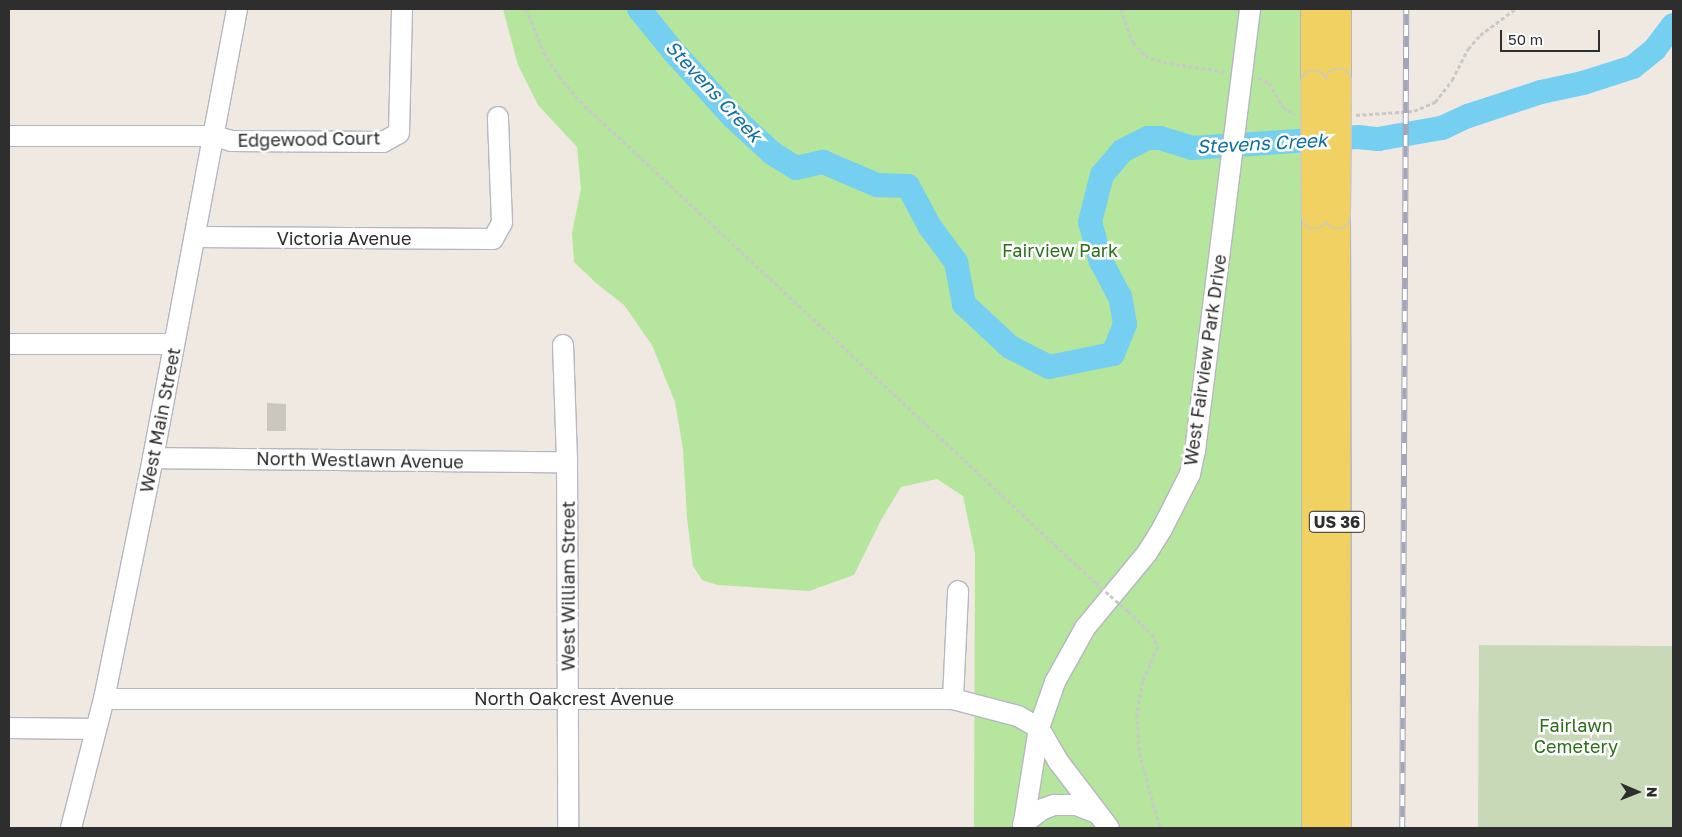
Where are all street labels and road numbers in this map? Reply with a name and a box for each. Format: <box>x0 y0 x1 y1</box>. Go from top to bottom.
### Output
street label: Edgewood Court <box>237 127 381 151</box>
street label: Victoria Avenue <box>277 227 411 249</box>
street label: West Fairview Park Drive <box>1179 253 1231 467</box>
street label: West Main Street <box>135 346 185 494</box>
street label: North Westlawn Avenue <box>256 447 464 473</box>
street label: West William Street <box>557 501 579 671</box>
road number: US 36 <box>1308 508 1366 536</box>
street label: North Oakcrest Avenue <box>474 687 674 709</box>

